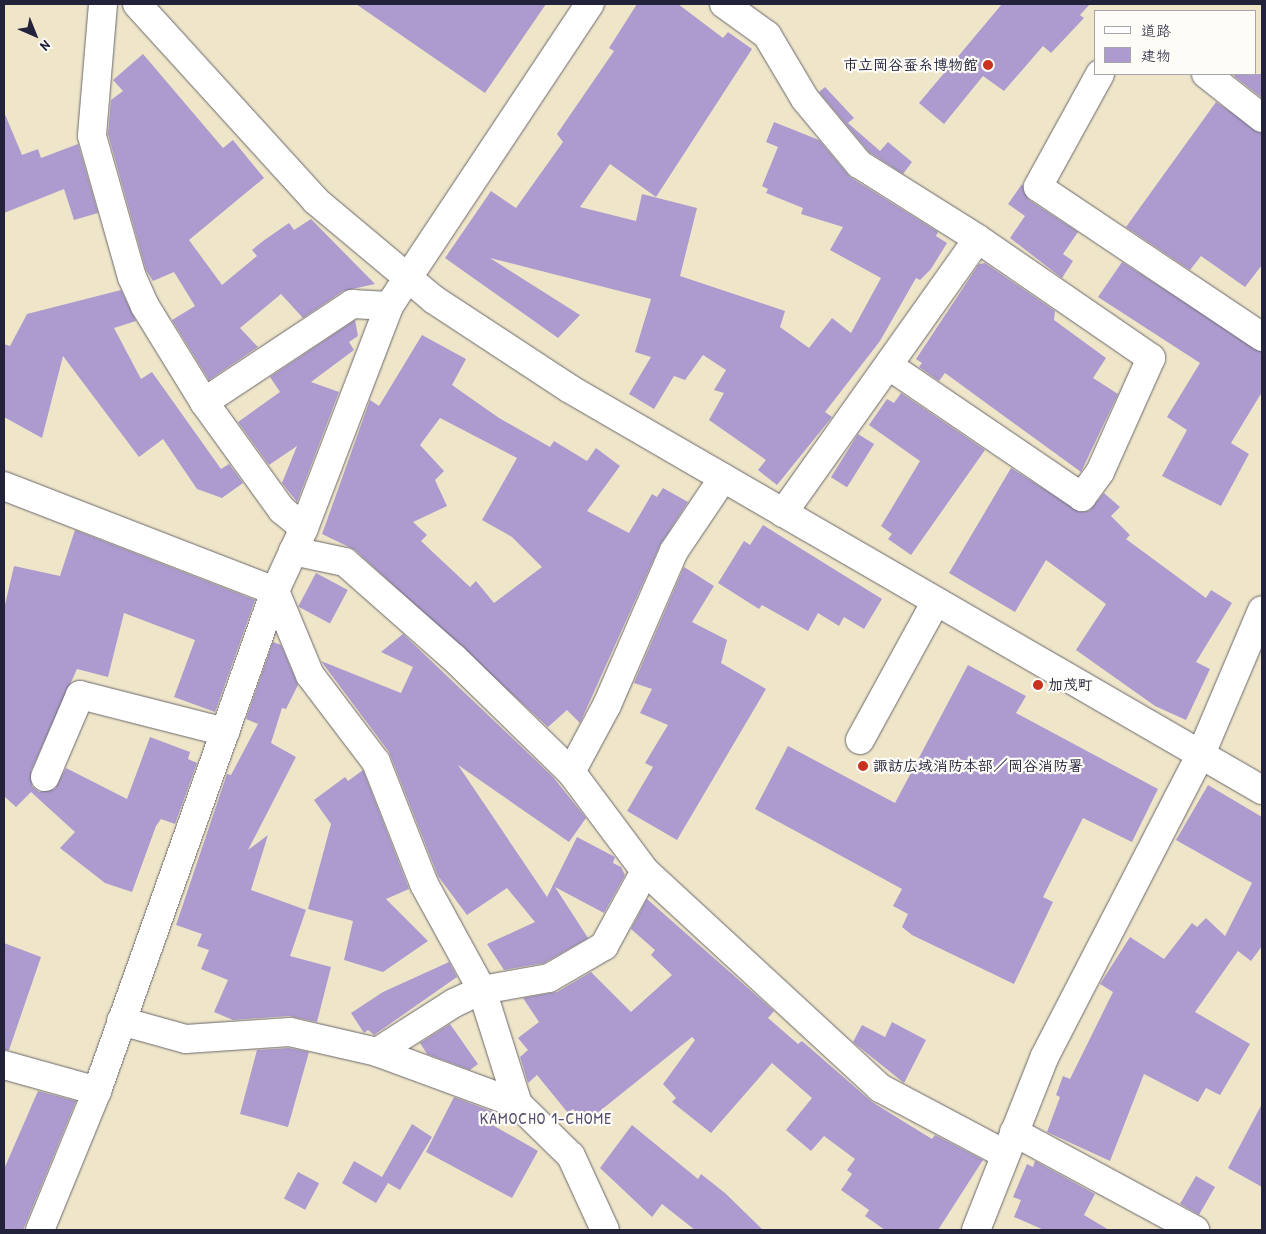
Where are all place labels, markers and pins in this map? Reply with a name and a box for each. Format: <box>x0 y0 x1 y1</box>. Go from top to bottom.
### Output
place label: 市立岡谷蚕糸博物館 <box>843 56 978 74</box>
marker: 市立岡谷蚕糸博物館 <box>982 59 994 71</box>
place label: 加茂町 <box>1048 676 1093 694</box>
marker: 加茂町 <box>1032 679 1044 691</box>
place label: 諏訪広域消防本部／岡谷消防署 <box>873 757 1083 775</box>
marker: 諏訪広域消防本部／岡谷消防署 <box>857 760 869 772</box>

